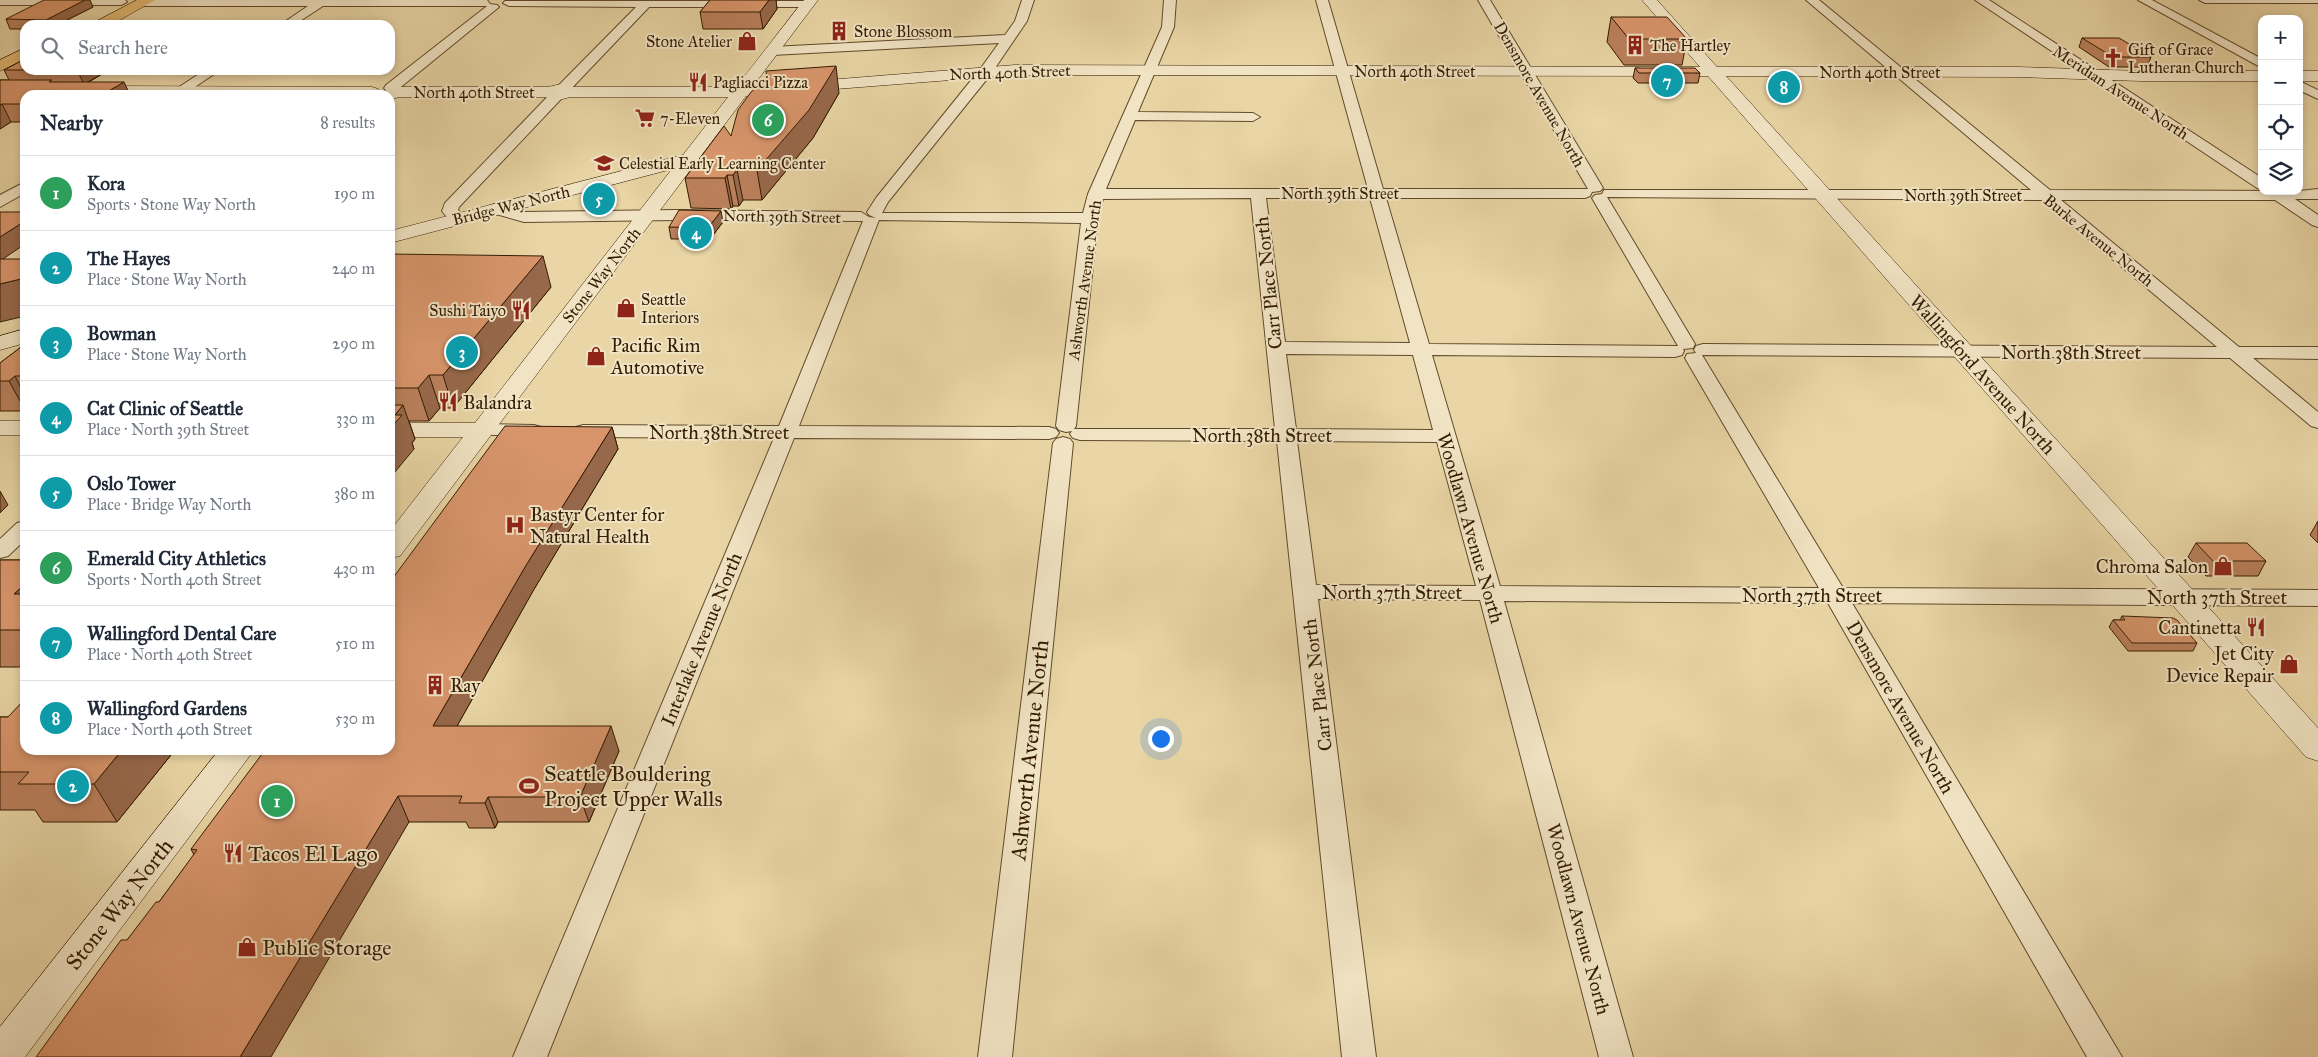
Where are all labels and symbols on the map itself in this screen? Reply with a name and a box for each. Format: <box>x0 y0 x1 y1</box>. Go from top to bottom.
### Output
street label: Densmore Avenue North <box>1490 18 1589 170</box>
building icon: Stone Blossom <box>828 20 850 42</box>
place label: Stone Blossom <box>854 22 953 41</box>
shop icon: Stone Atelier <box>736 30 758 52</box>
place label: Stone Atelier <box>646 32 732 51</box>
building icon: The Hartley <box>1624 34 1646 56</box>
place label: The Hartley <box>1650 36 1731 55</box>
place label: Gift of Grace Lutheran Church <box>2128 40 2244 77</box>
street label: Meridian Avenue North <box>2049 41 2192 143</box>
church icon: Gift of Grace Lutheran Church <box>2102 47 2124 69</box>
street label: North 40th Street <box>949 61 1071 84</box>
street label: North 40th Street <box>1354 62 1476 81</box>
pin: 7 <box>1651 62 1683 100</box>
street label: North 40th Street <box>1819 63 1941 82</box>
pin: 8 <box>1768 68 1800 106</box>
restaurant icon: Pagliacci Pizza <box>687 71 709 93</box>
place label: Pagliacci Pizza <box>713 73 808 93</box>
street label: North 40th Street <box>413 83 535 102</box>
pin: 6 <box>752 101 784 139</box>
supermarket icon: 7-Eleven <box>634 107 656 129</box>
place label: 7-Eleven <box>660 109 721 128</box>
school or university icon: Celestial Early Learning Center <box>593 152 615 174</box>
place label: Celestial Early Learning Center <box>619 154 825 174</box>
pin: 5 <box>583 180 615 218</box>
street label: Bridge Way North <box>450 182 572 230</box>
street label: North 39th Street <box>1281 184 1399 203</box>
street label: North 39th Street <box>1904 186 2022 205</box>
street label: Burke Avenue North <box>2040 190 2158 291</box>
street label: Ashworth Avenue North <box>1064 199 1105 362</box>
street label: North 39th Street <box>723 206 842 227</box>
pin: 4 <box>680 214 712 252</box>
street label: Carr Place North <box>1250 215 1287 350</box>
street label: Stone Way North <box>558 224 645 327</box>
place label: Seattle Interiors <box>641 290 699 327</box>
street label: Wallingford Avenue North <box>1904 290 2061 460</box>
shop icon: Seattle Interiors <box>615 297 637 319</box>
restaurant icon: Sushi Taiyo <box>510 299 532 321</box>
place label: Sushi Taiyo <box>429 301 506 320</box>
pin: 3 <box>446 333 478 371</box>
place label: Pacific Rim Automotive <box>610 334 704 379</box>
street label: North 38th Street <box>2001 341 2141 364</box>
shop icon: Pacific Rim Automotive <box>585 345 607 367</box>
restaurant icon: Balandra <box>437 391 459 413</box>
place label: Balandra <box>463 391 533 414</box>
street label: North 38th Street <box>649 421 789 444</box>
street label: North 38th Street <box>1192 424 1332 447</box>
street label: Woodlawn Avenue North <box>1432 430 1509 626</box>
place label: Bastyr Center for Natural Health <box>530 503 665 548</box>
hospital icon: Bastyr Center for Natural Health <box>504 514 526 536</box>
street label: Interlake Avenue North <box>656 549 747 729</box>
place label: Chroma Salon <box>2096 555 2208 578</box>
shop icon: Chroma Salon <box>2212 555 2234 577</box>
street label: North 37th Street <box>1322 581 1462 604</box>
street label: North 37th Street <box>1742 584 1882 607</box>
street label: North 37th Street <box>2147 586 2287 609</box>
place label: Cantinetta <box>2158 616 2242 639</box>
restaurant icon: Cantinetta <box>2245 616 2267 638</box>
street label: Carr Place North <box>1298 617 1337 752</box>
street label: Densmore Avenue North <box>1842 617 1960 798</box>
street label: Ashworth Avenue North <box>1004 638 1055 863</box>
place label: Jet City Device Repair <box>2166 642 2275 687</box>
shop icon: Jet City Device Repair <box>2278 653 2300 675</box>
building icon: Ray <box>424 674 446 696</box>
place label: Ray <box>450 674 481 697</box>
your location <box>1148 726 1174 752</box>
place label: Seattle Bouldering Project Upper Walls <box>544 760 722 812</box>
pin: 2 <box>57 767 89 805</box>
sports icon: Seattle Bouldering Project Upper Walls <box>518 775 540 797</box>
pin: 1 <box>261 782 293 820</box>
street label: Woodlawn Avenue North <box>1542 821 1615 1018</box>
street label: Stone Way North <box>60 833 179 975</box>
place label: Tacos El Lago <box>248 840 378 867</box>
restaurant icon: Tacos El Lago <box>222 842 244 864</box>
place label: Public Storage <box>262 934 391 961</box>
shop icon: Public Storage <box>236 936 258 958</box>

